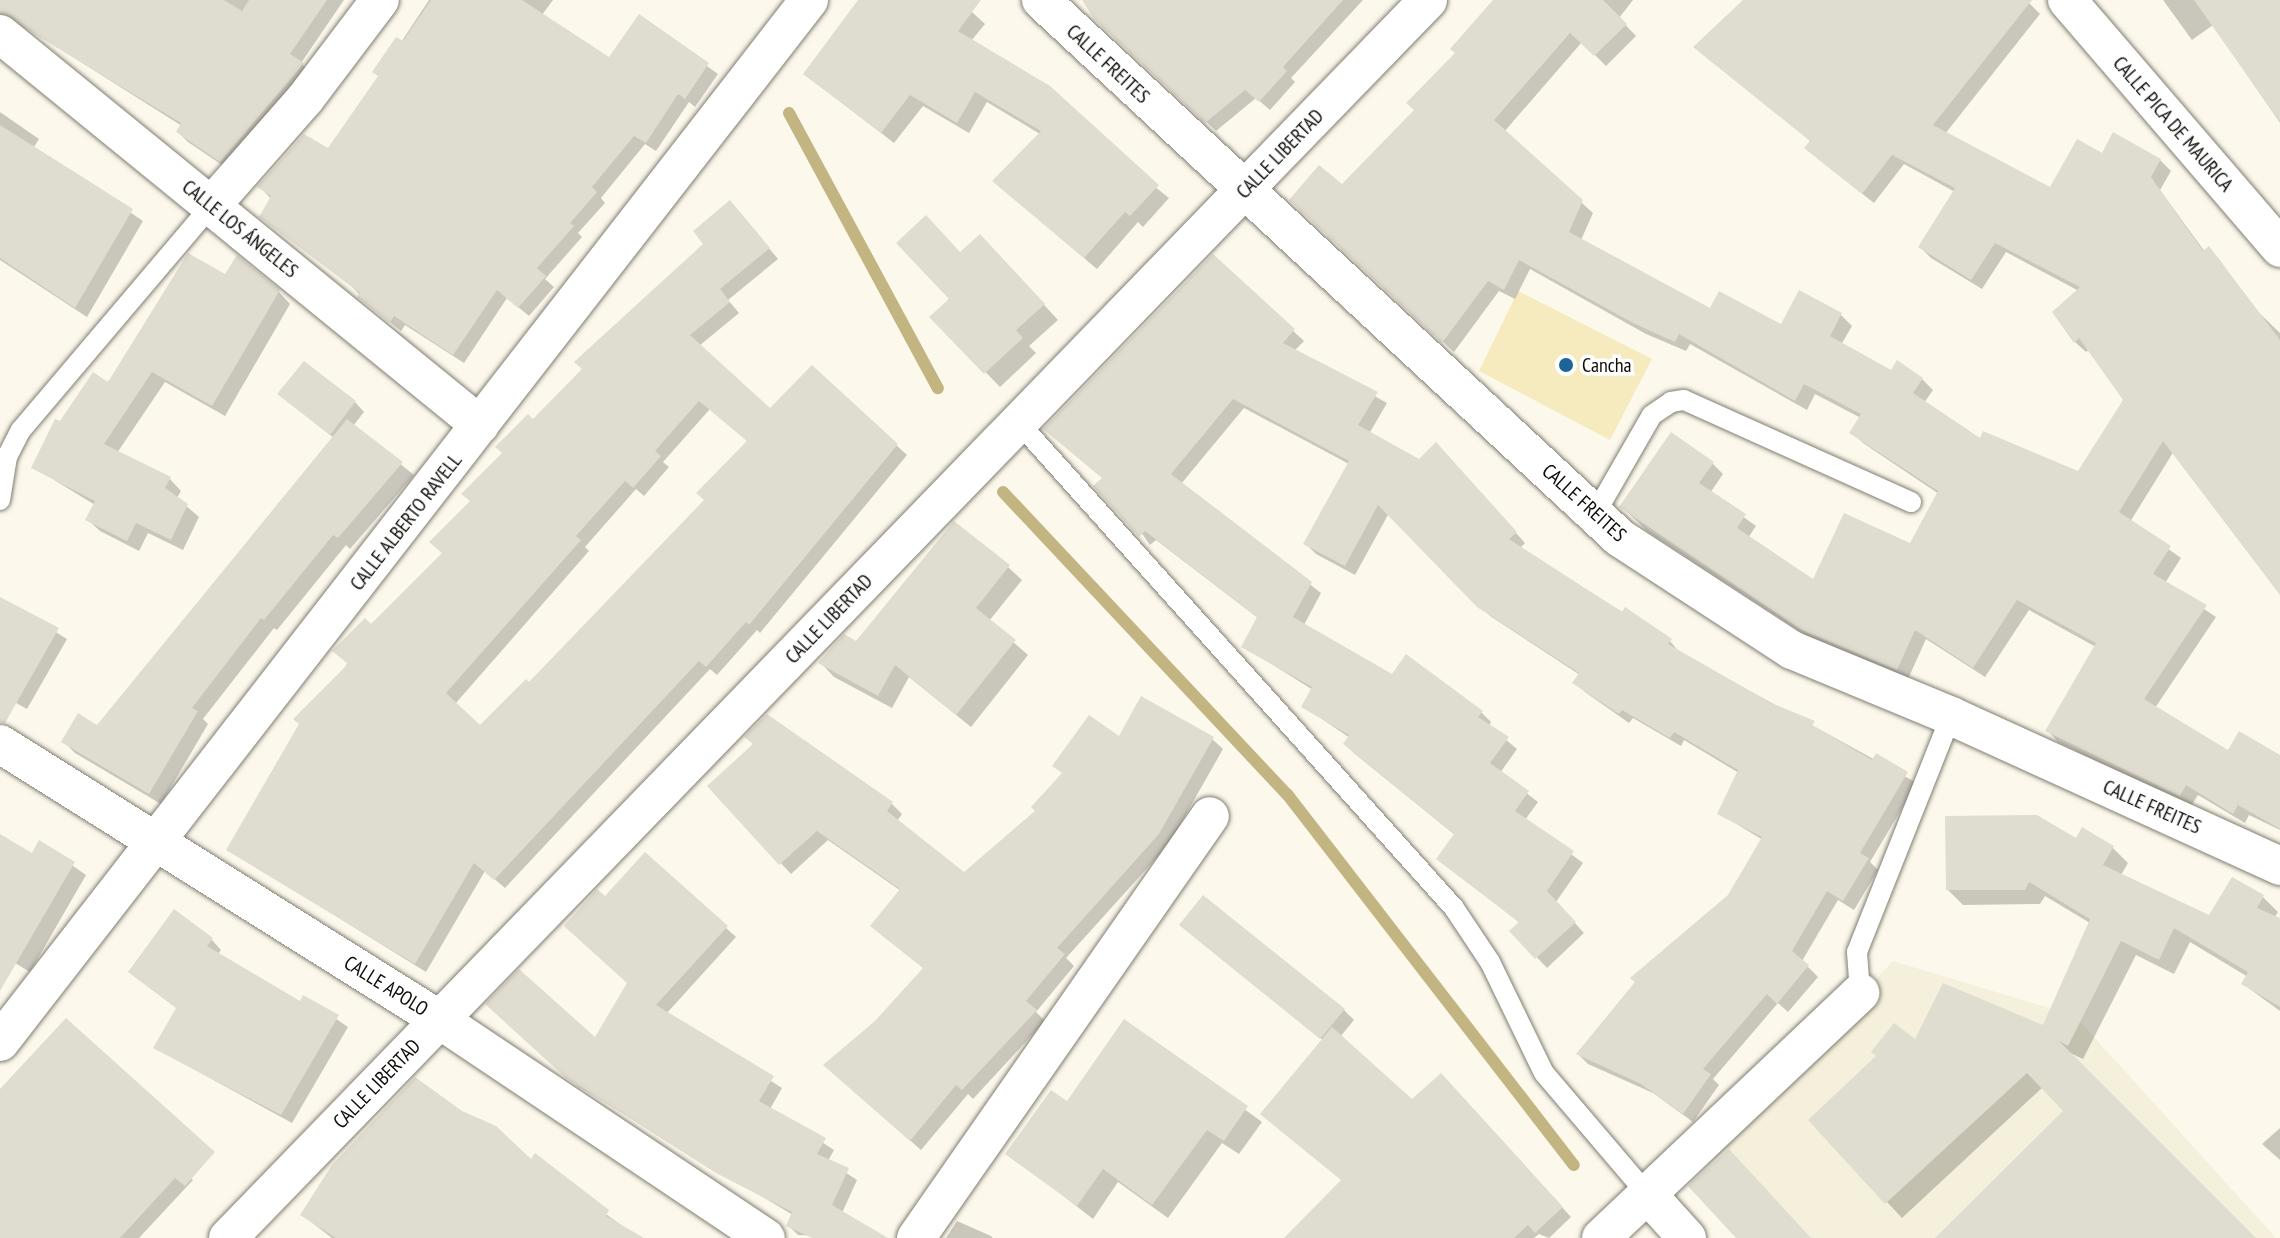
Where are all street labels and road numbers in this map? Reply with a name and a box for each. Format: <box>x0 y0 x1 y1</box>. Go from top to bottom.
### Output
street label: CALLE FREITES <box>1062 20 1154 108</box>
street label: CALLE PICA DE MAURICA <box>2108 51 2238 197</box>
street label: CALLE LIBERTAD <box>1231 104 1329 204</box>
street label: CALLE LOS ÁNGELES <box>177 175 303 283</box>
street label: CALLE ALBERTO RAVELL <box>345 449 467 595</box>
street label: CALLE FREITES <box>1537 459 1631 547</box>
street label: CALLE LIBERTAD <box>780 569 878 669</box>
street label: CALLE FREITES <box>2099 775 2205 839</box>
street label: CALLE APOLO <box>339 951 433 1021</box>
street label: CALLE LIBERTAD <box>328 1034 426 1134</box>

